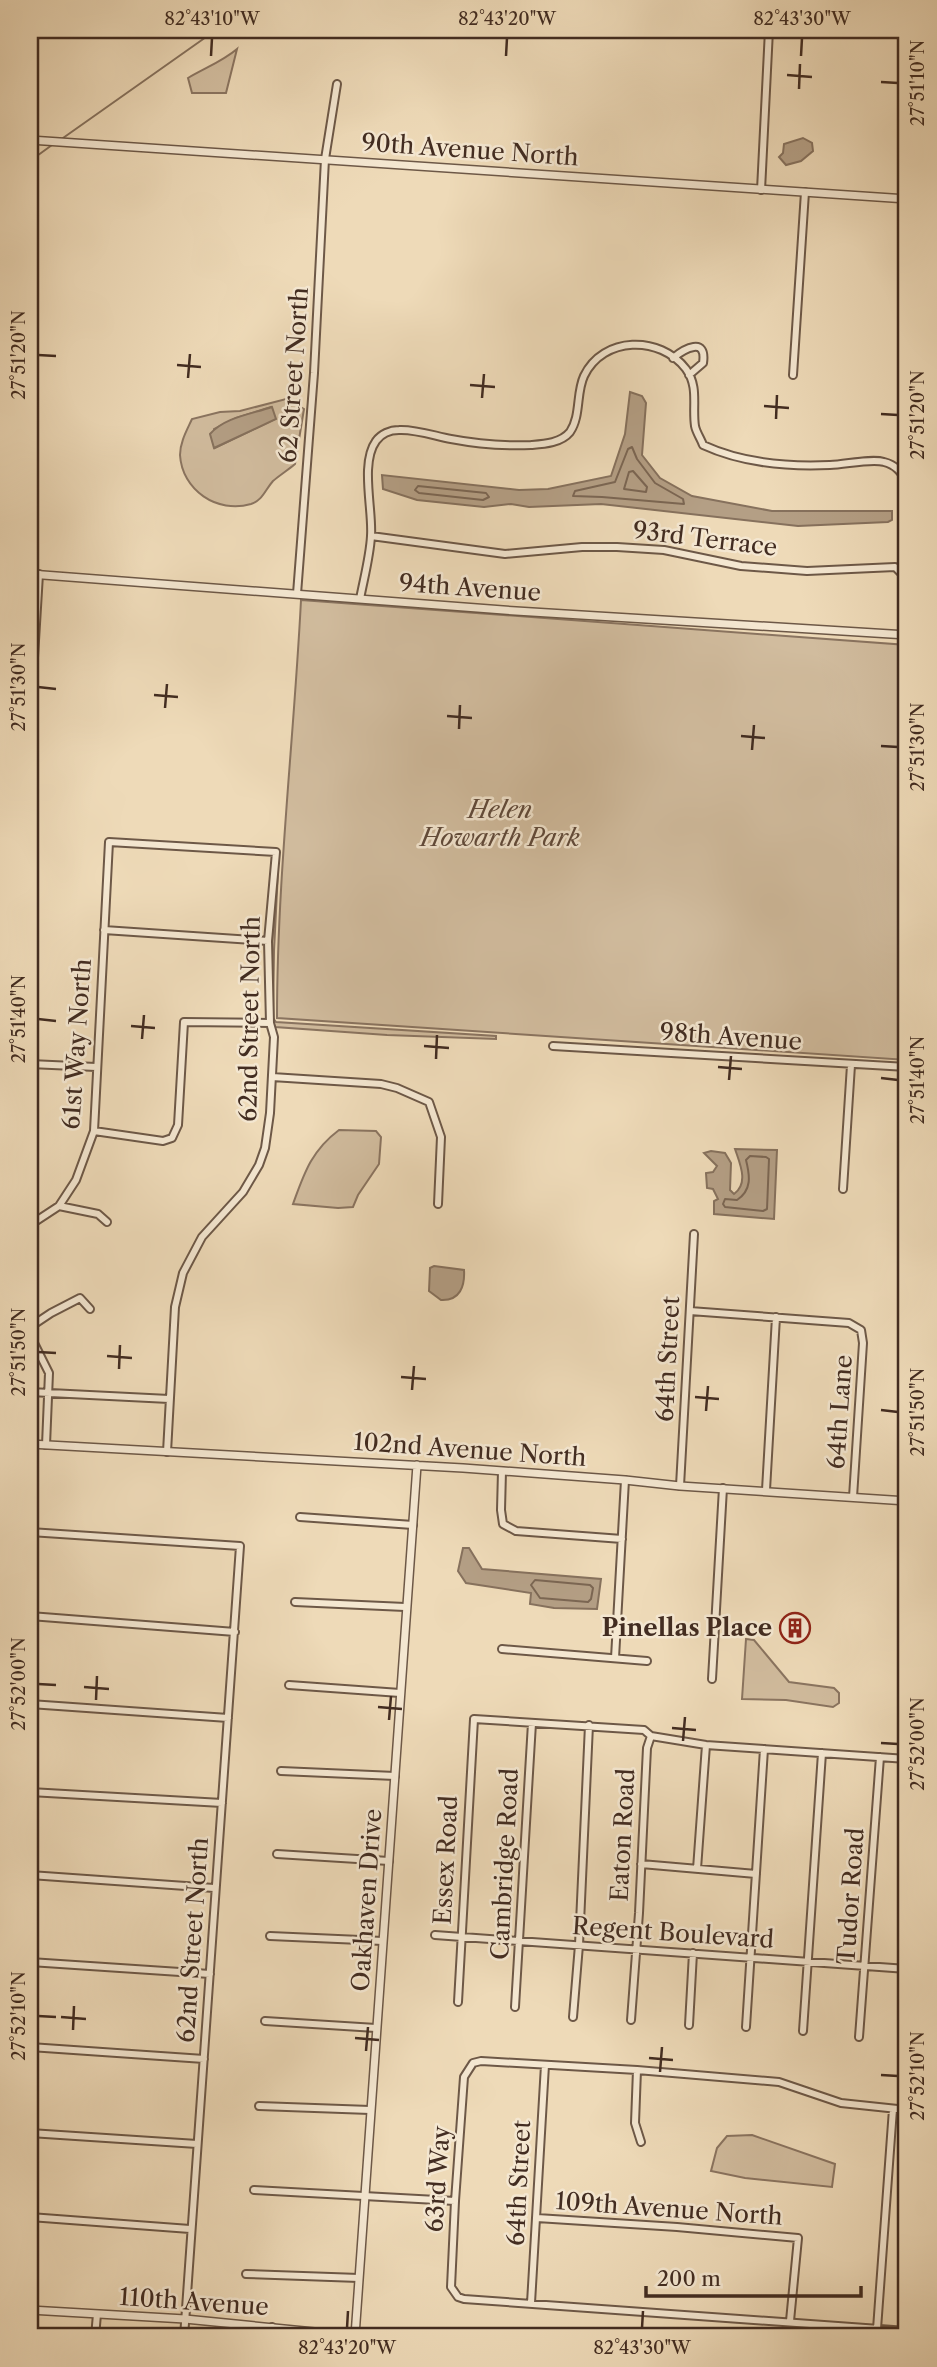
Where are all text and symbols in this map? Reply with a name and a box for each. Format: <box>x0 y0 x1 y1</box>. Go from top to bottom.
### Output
text: 82°43'10"W <box>164 8 261 30</box>
text: 82°43'20"W <box>458 8 557 30</box>
text: 82°43'30"W <box>753 8 852 30</box>
text: 27°51'10"N <box>907 40 929 126</box>
street label: 90th Avenue North <box>361 127 580 172</box>
street label: 62 Street North <box>273 286 314 464</box>
text: 27°51'20"N <box>8 310 30 400</box>
text: 27°51'20"N <box>907 370 929 460</box>
street label: 93rd Terrace <box>631 515 779 562</box>
street label: 94th Avenue <box>398 568 542 607</box>
text: 27°51'30"N <box>8 642 30 732</box>
text: 27°51'30"N <box>907 702 929 792</box>
park label: Helen Howarth Park <box>418 795 580 852</box>
street label: 62nd Street North <box>233 916 266 1122</box>
street label: 61st Way North <box>56 958 97 1130</box>
text: 27°51'40"N <box>8 975 30 1063</box>
street label: 98th Avenue <box>659 1017 803 1056</box>
text: 27°51'40"N <box>907 1036 929 1124</box>
street label: 64th Street <box>650 1295 685 1423</box>
text: 27°51'50"N <box>8 1307 30 1396</box>
street label: 64th Lane <box>821 1354 858 1470</box>
text: 27°51'50"N <box>907 1367 929 1456</box>
street label: 102nd Avenue North <box>353 1427 587 1472</box>
building icon: Pinellas Place <box>778 1611 812 1645</box>
place label: Pinellas Place <box>602 1613 772 1642</box>
text: 27°52'00"N <box>8 1637 30 1731</box>
text: 27°52'00"N <box>907 1697 929 1791</box>
street label: Cambridge Road <box>485 1767 524 1960</box>
street label: Eaton Road <box>605 1767 640 1902</box>
street label: Essex Road <box>428 1794 463 1925</box>
street label: Oakhaven Drive <box>346 1808 387 1992</box>
street label: Tudor Road <box>831 1826 870 1965</box>
street label: 62nd Street North <box>171 1836 214 2044</box>
street label: Regent Boulevard <box>571 1911 775 1954</box>
text: 27°52'10"N <box>8 1971 30 2061</box>
text: 27°52'10"N <box>907 2031 929 2121</box>
street label: 64th Street <box>501 2119 536 2247</box>
street label: 63rd Way <box>419 2124 456 2233</box>
street label: 109th Avenue North <box>555 2186 784 2231</box>
scale bar <box>646 2255 862 2299</box>
text: 200 m <box>657 2266 721 2291</box>
street label: 110th Avenue <box>118 2282 270 2321</box>
text: 82°43'20"W <box>298 2337 397 2359</box>
text: 82°43'30"W <box>593 2337 692 2359</box>

